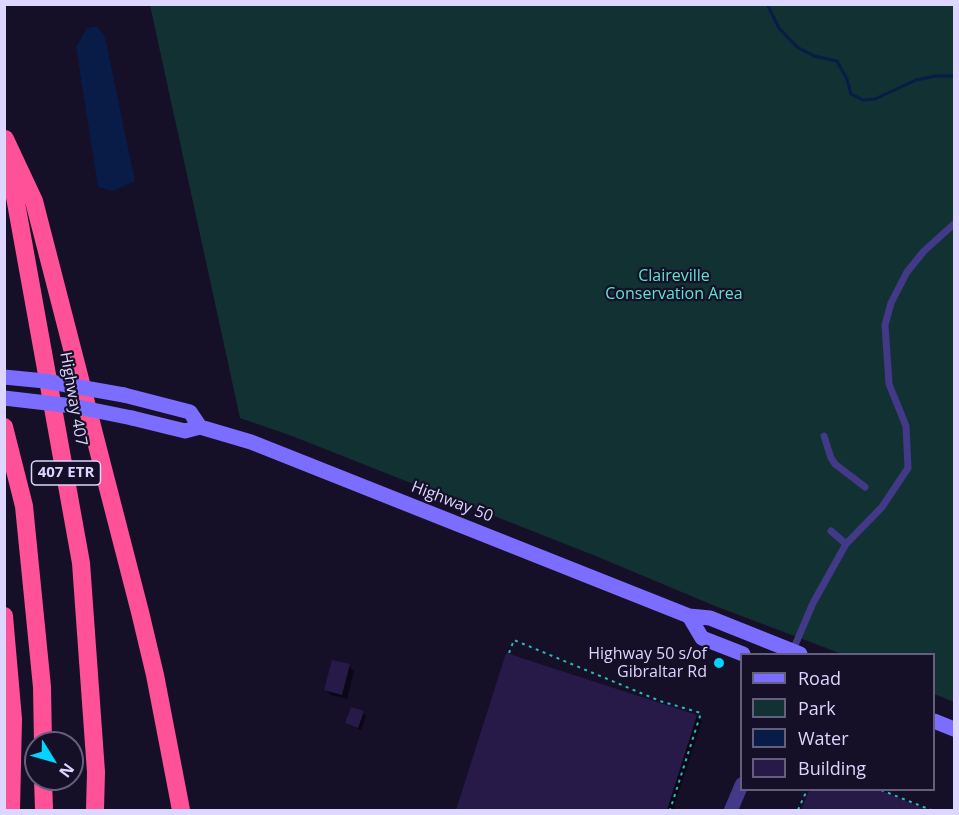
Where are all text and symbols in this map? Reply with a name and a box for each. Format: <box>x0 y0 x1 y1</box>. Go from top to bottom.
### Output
park label: Claireville Conservation Area <box>605 266 743 304</box>
street label: Highway 407 <box>55 350 91 448</box>
road number: 407 ETR <box>32 461 100 485</box>
street label: Highway 50 <box>408 478 496 526</box>
place label: Highway 50 s/of Gibraltar Rd <box>588 644 707 682</box>
legend <box>740 653 935 791</box>
marker: Highway 50 s/of Gibraltar Rd <box>712 656 726 670</box>
text: Road <box>798 666 841 690</box>
text: Park <box>798 696 836 720</box>
text: Water <box>798 726 849 750</box>
north arrow <box>24 731 84 791</box>
text: Building <box>798 756 866 780</box>
text: N <box>54 759 79 782</box>

